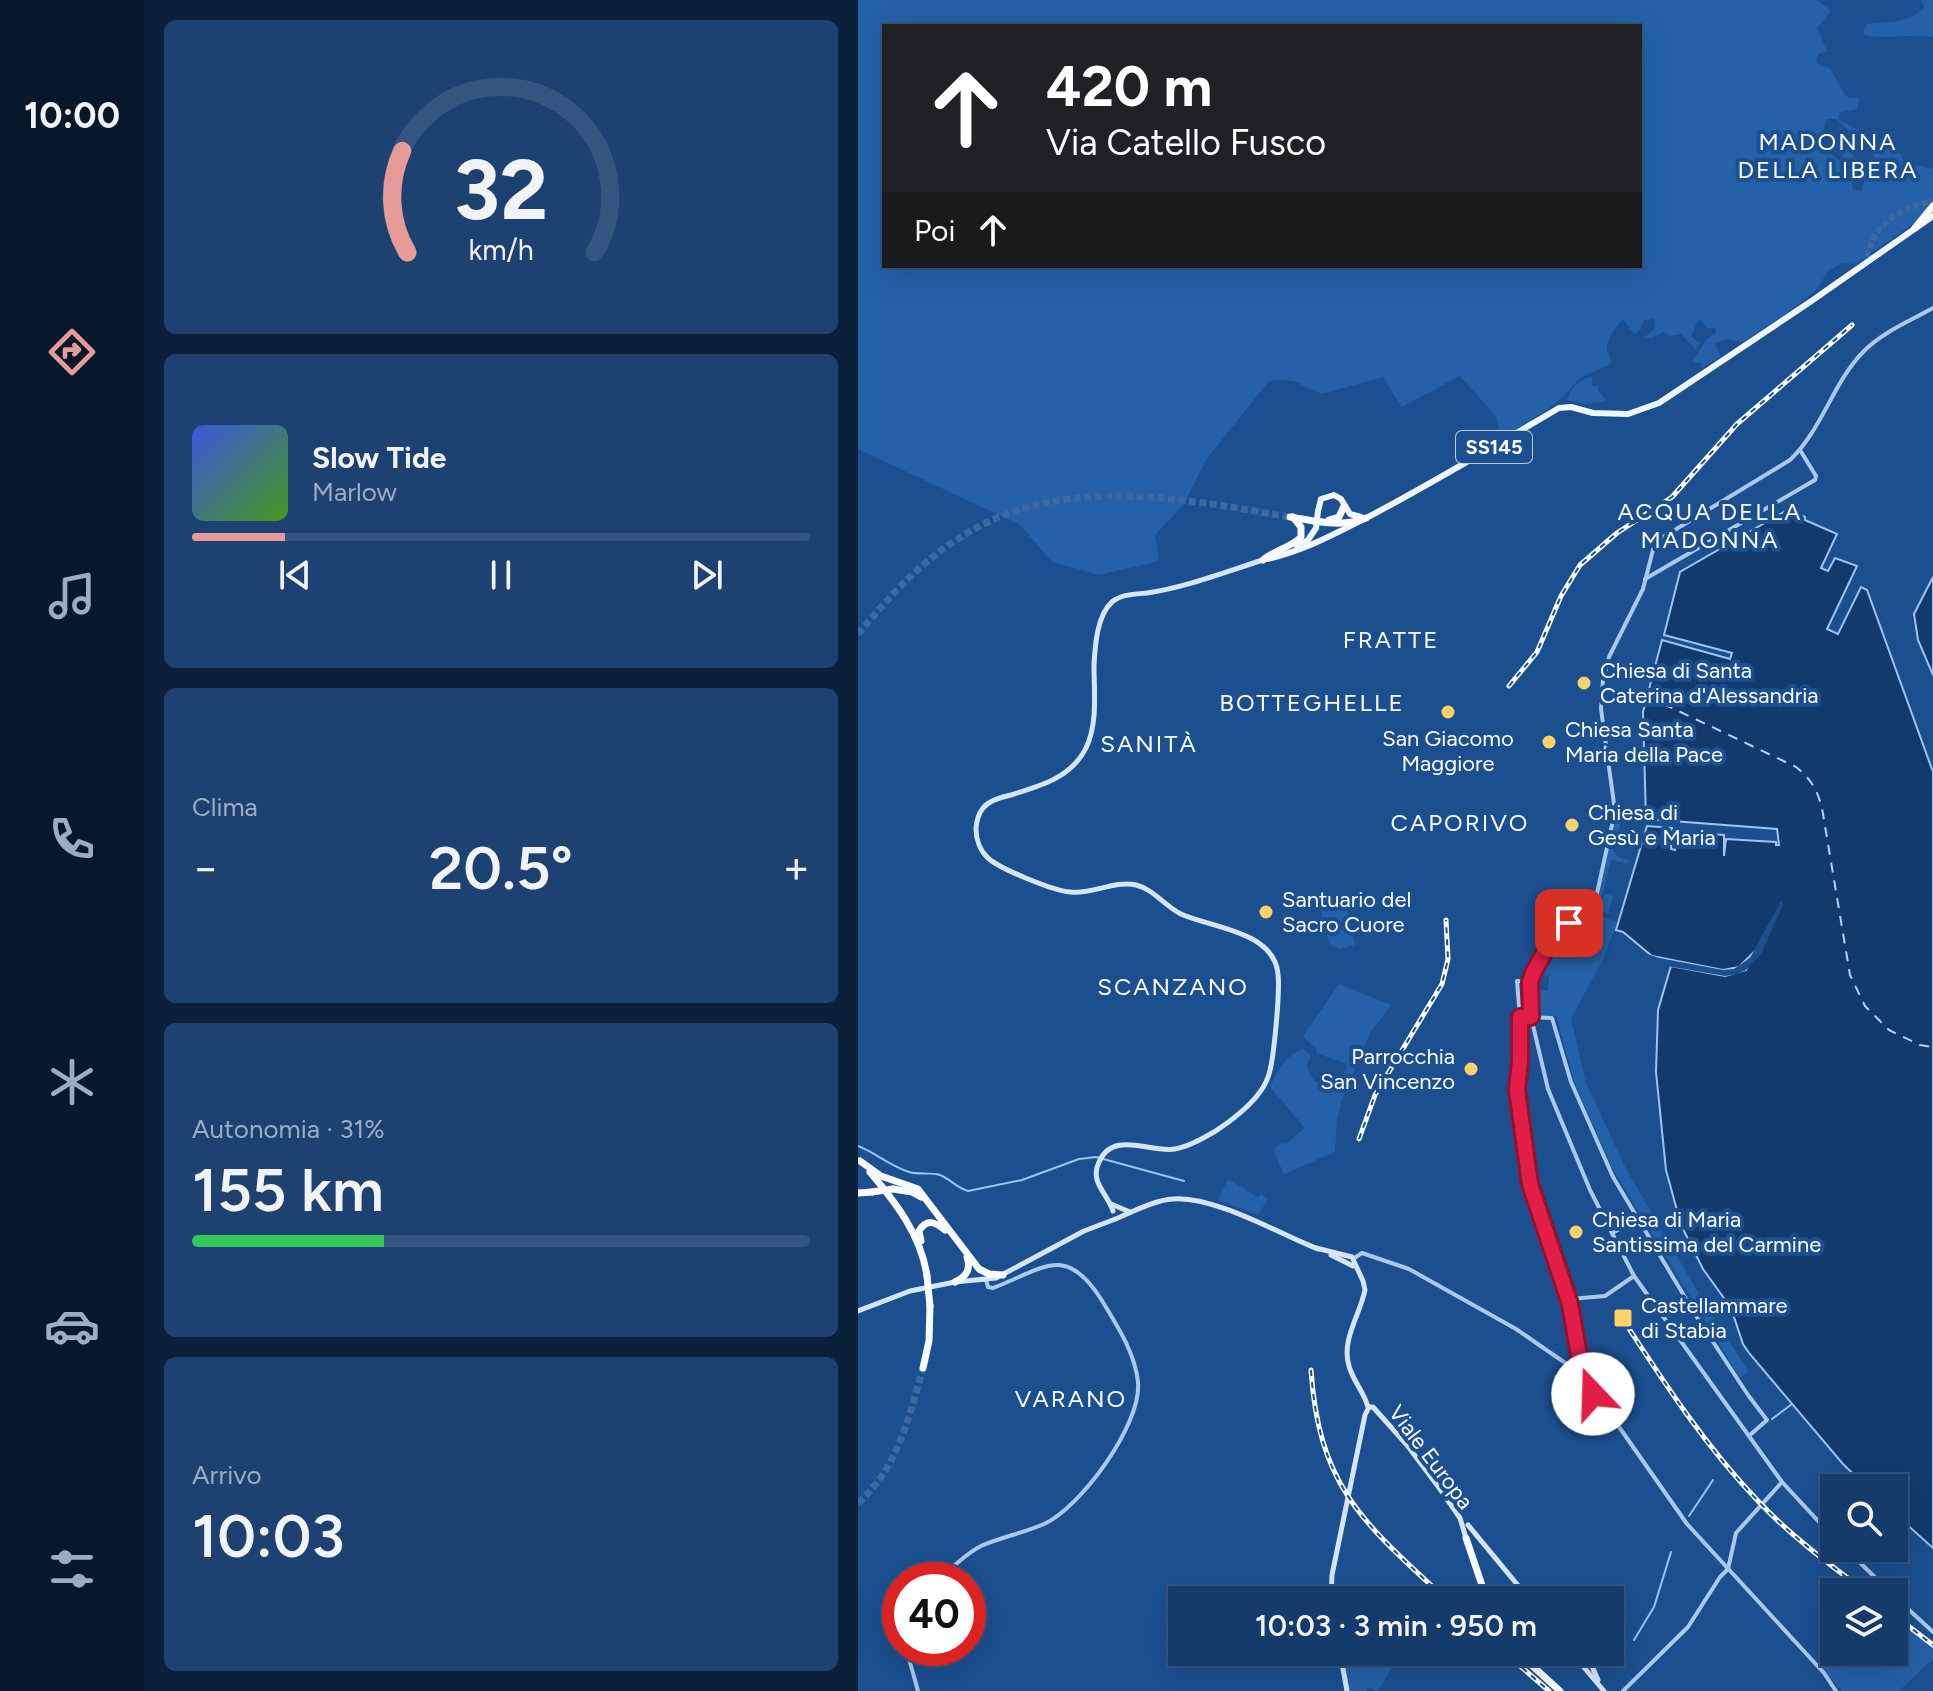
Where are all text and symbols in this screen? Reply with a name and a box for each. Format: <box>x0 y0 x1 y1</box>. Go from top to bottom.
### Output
text: 420 m <box>1046 53 1212 120</box>
icon: ahead <box>914 56 1018 160</box>
text: 10:00 <box>24 94 120 137</box>
text: Via Catello Fusco <box>1046 121 1326 164</box>
district label: MADONNA DELLA LIBERA <box>1737 127 1919 184</box>
text: 32 <box>454 140 548 240</box>
icon: ahead <box>971 208 1015 252</box>
text: Poi <box>914 212 955 249</box>
text: km/h <box>468 233 534 267</box>
icon: directions <box>44 324 100 380</box>
road number: SS145 <box>1456 431 1532 463</box>
text: Slow Tide <box>312 439 446 476</box>
text: Marlow <box>312 476 397 508</box>
district label: ACQUA DELLA MADONNA <box>1618 497 1802 554</box>
icon: previous <box>273 553 317 597</box>
icon: pause <box>479 553 523 597</box>
icon: next <box>685 553 729 597</box>
icon: music <box>44 568 100 624</box>
district label: FRATTE <box>1343 625 1439 654</box>
place label: Chiesa di Santa Caterina d'Alessandria <box>1600 657 1819 709</box>
marker: Chiesa di Santa Caterina d'Alessandria <box>1575 674 1593 692</box>
district label: BOTTEGHELLE <box>1219 688 1405 717</box>
marker: San Giacomo Maggiore <box>1439 703 1457 721</box>
place label: Chiesa Santa Maria della Pace <box>1565 716 1723 768</box>
place label: San Giacomo Maggiore <box>1382 725 1514 777</box>
district label: SANITÀ <box>1100 729 1198 758</box>
marker: Chiesa Santa Maria della Pace <box>1540 733 1558 751</box>
text: Clima <box>192 791 258 823</box>
place label: Chiesa di Gesù e Maria <box>1588 799 1716 851</box>
district label: CAPORIVO <box>1391 808 1529 837</box>
icon: phone <box>44 811 100 867</box>
marker: Chiesa di Gesù e Maria <box>1563 816 1581 834</box>
text: 20.5° <box>429 832 573 904</box>
text: − <box>192 841 219 894</box>
text: + <box>783 841 810 894</box>
place label: Santuario del Sacro Cuore <box>1282 886 1411 938</box>
pin <box>1535 889 1603 957</box>
icon: arrive <box>1547 901 1591 945</box>
marker: Santuario del Sacro Cuore <box>1257 903 1275 921</box>
district label: SCANZANO <box>1097 972 1249 1001</box>
place label: Parrocchia San Vincenzo <box>1320 1043 1455 1095</box>
icon: climate <box>44 1054 100 1110</box>
marker: Parrocchia San Vincenzo <box>1462 1060 1480 1078</box>
text: Autonomia · 31% <box>192 1113 385 1145</box>
text: 155 km <box>192 1154 384 1226</box>
place label: Chiesa di Maria Santissima del Carmine <box>1592 1206 1821 1258</box>
marker: Chiesa di Maria Santissima del Carmine <box>1567 1223 1585 1241</box>
place label: Castellammare di Stabia <box>1641 1292 1788 1344</box>
icon: car <box>44 1298 100 1354</box>
marker: Castellammare di Stabia <box>1612 1307 1634 1329</box>
position arrow <box>1551 1352 1635 1436</box>
district label: VARANO <box>1015 1384 1127 1413</box>
street label: Viale Europa <box>1383 1400 1479 1514</box>
text: Arrivo <box>192 1459 262 1491</box>
map controls <box>1820 1474 1908 1666</box>
button: search <box>1820 1474 1908 1562</box>
text: 10:03 <box>192 1500 345 1572</box>
icon: filters <box>44 1541 100 1597</box>
speed limit sign: 40 <box>882 1562 986 1666</box>
button: layers <box>1820 1578 1908 1666</box>
text: 10:03 · 3 min · 950 m <box>1255 1607 1537 1644</box>

